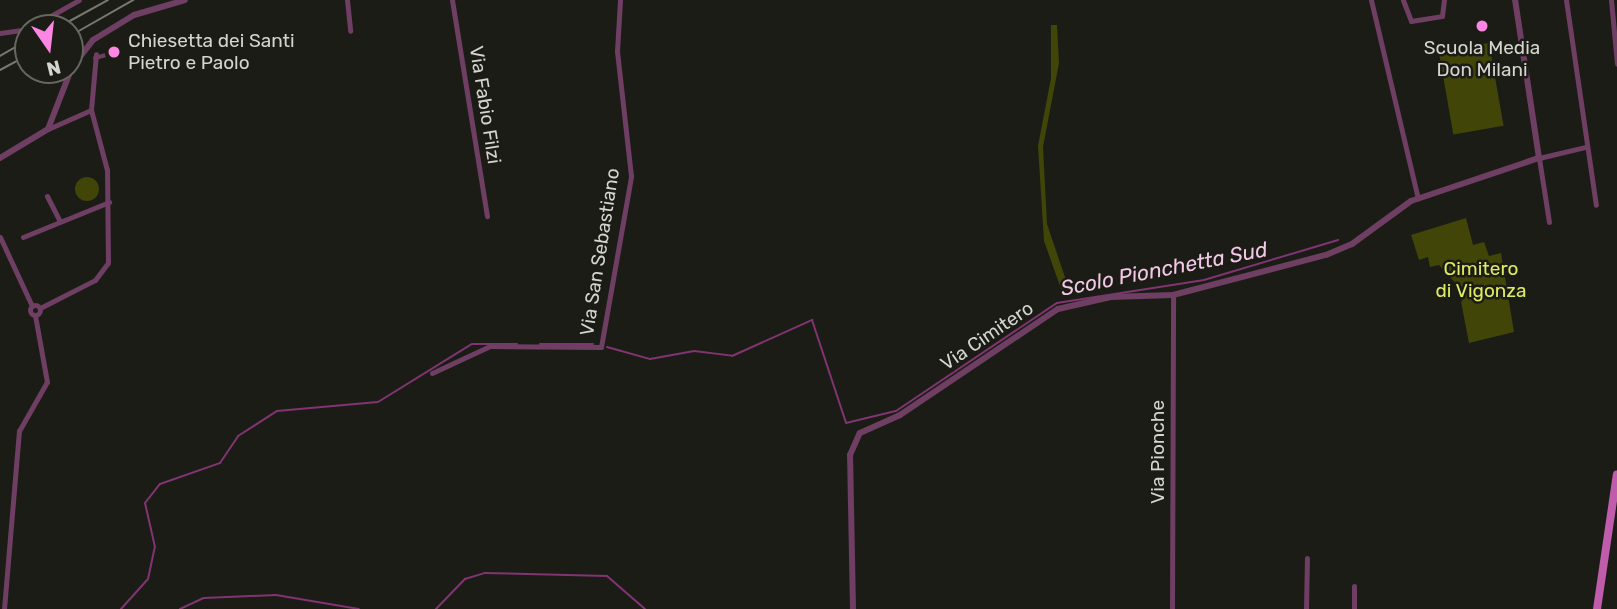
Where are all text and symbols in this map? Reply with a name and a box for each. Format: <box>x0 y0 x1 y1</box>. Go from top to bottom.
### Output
north arrow <box>14 14 84 84</box>
marker: Scuola Media Don Milani <box>1474 18 1490 34</box>
place label: Chiesetta dei Santi Pietro e Paolo <box>128 30 295 74</box>
place label: Scuola Media Don Milani <box>1424 37 1540 81</box>
marker: Chiesetta dei Santi Pietro e Paolo <box>106 44 122 60</box>
street label: Via Fabio Filzi <box>464 44 506 166</box>
text: N <box>44 55 63 81</box>
street label: Via San Sebastiano <box>575 167 625 337</box>
water label: Scolo Pionchetta Sud <box>1058 237 1270 301</box>
park label: Cimitero di Vigonza <box>1435 258 1527 302</box>
street label: Via Cimitero <box>936 297 1038 375</box>
street label: Via Pionche <box>1147 400 1169 504</box>

